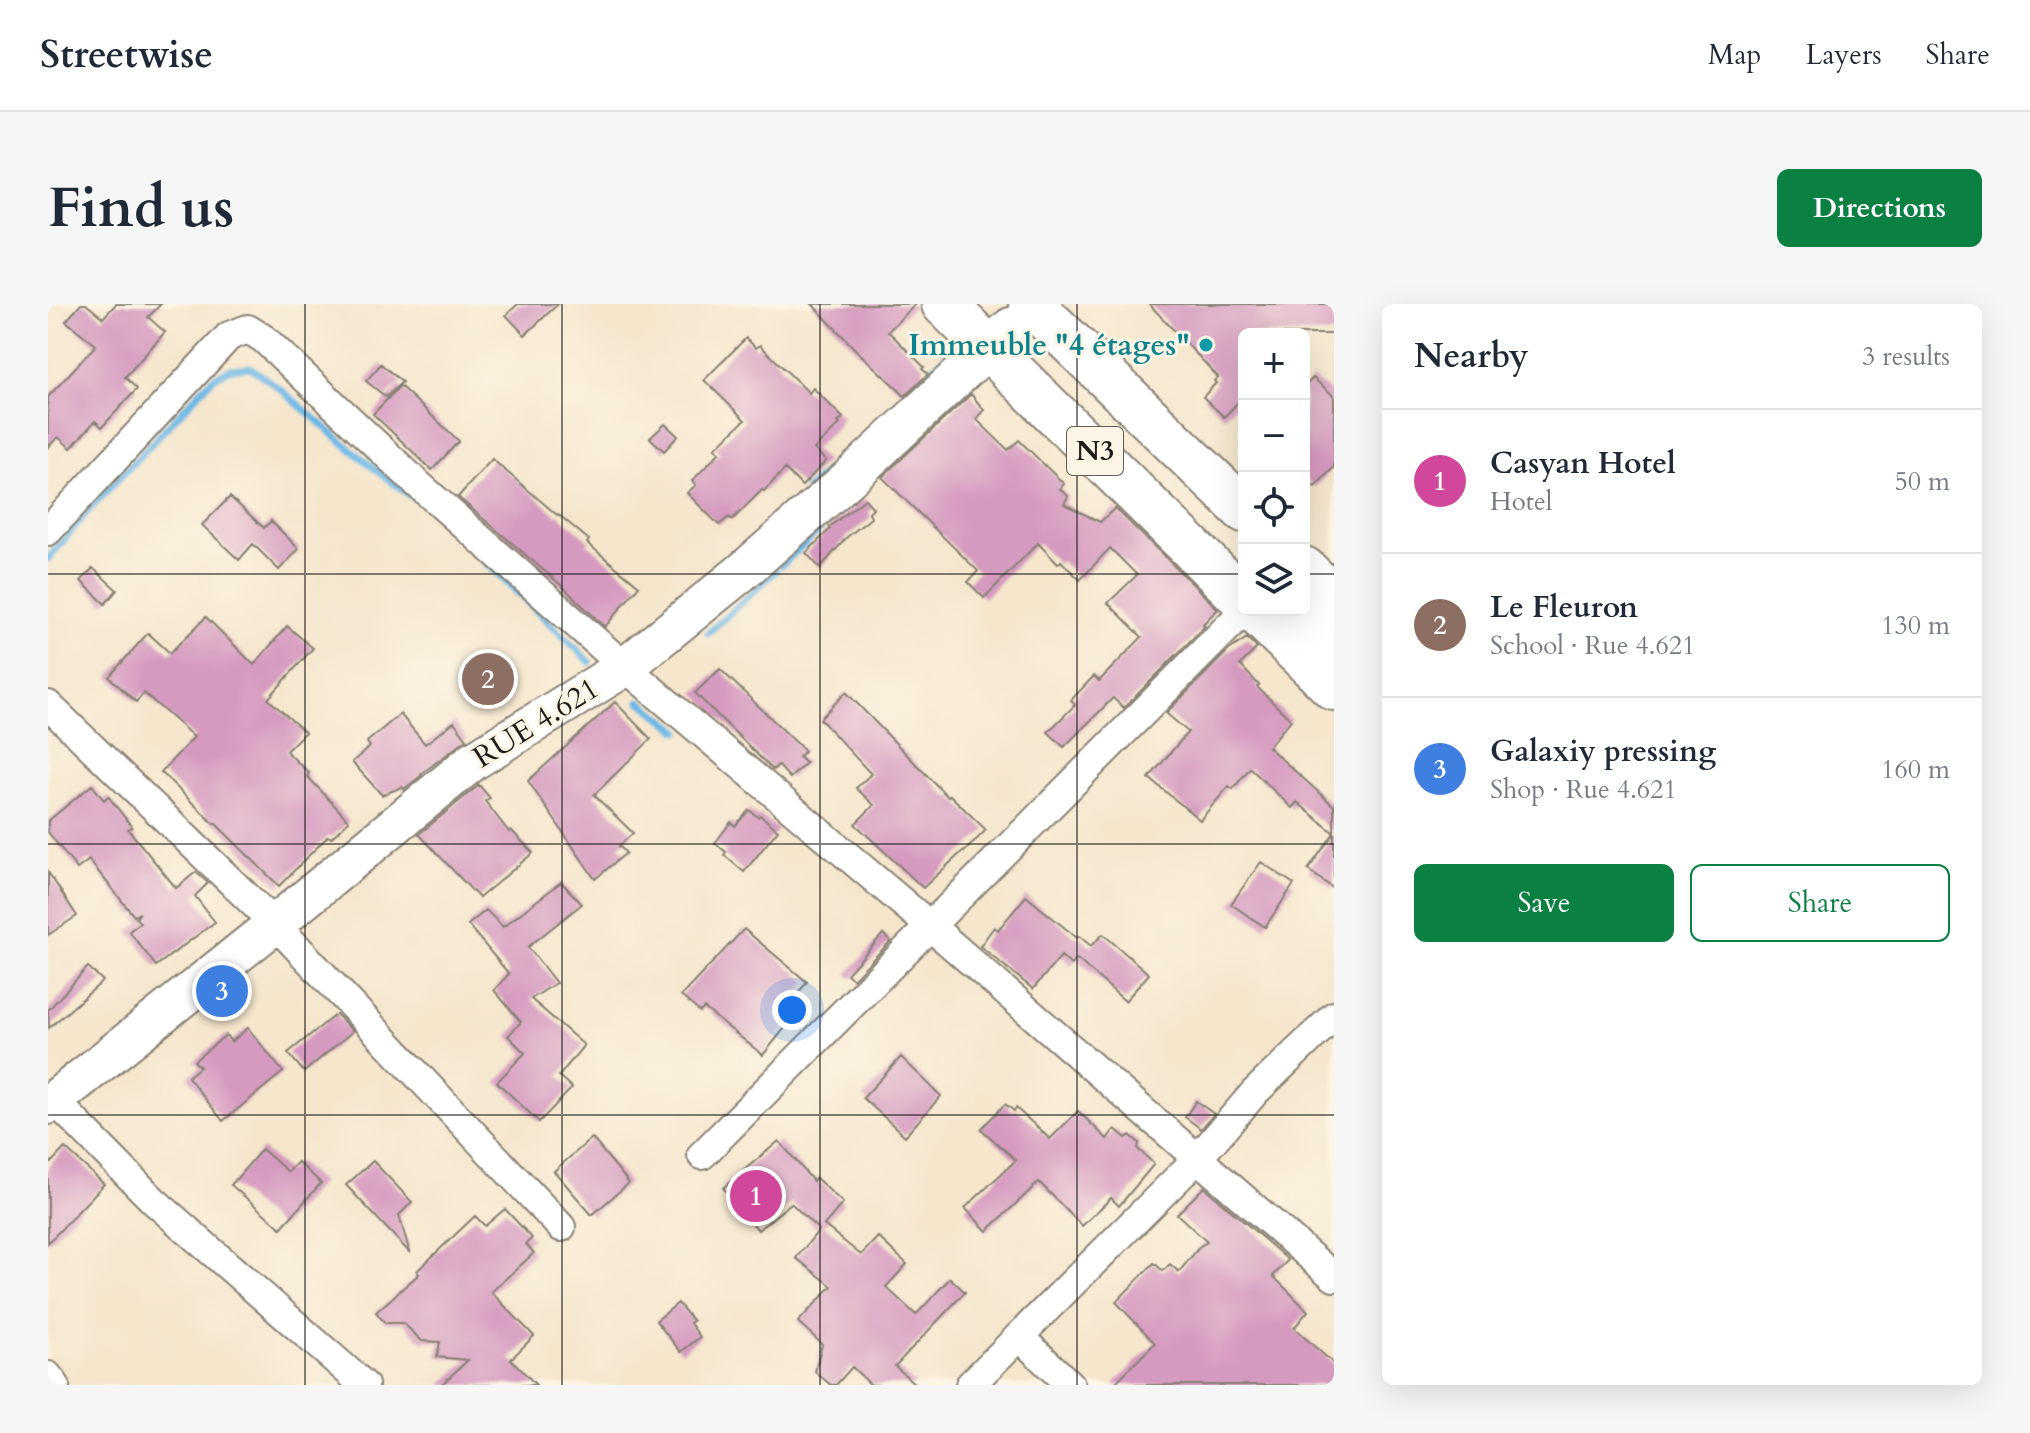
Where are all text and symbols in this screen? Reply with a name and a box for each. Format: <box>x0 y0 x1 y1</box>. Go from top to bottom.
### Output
text: Streetwise <box>40 29 213 81</box>
text: Map <box>1708 36 1761 74</box>
text: Layers <box>1805 36 1882 74</box>
text: Share <box>1926 36 1990 74</box>
button: Directions <box>1777 169 1982 247</box>
text: Find us <box>48 171 234 246</box>
place label: Immeuble "4 étages" <box>908 325 1190 366</box>
map controls <box>1238 328 1310 616</box>
button: + <box>1238 328 1310 400</box>
text: Nearby <box>1414 333 1529 379</box>
marker: Immeuble "4 étages" <box>1197 336 1215 354</box>
text: 3 results <box>1862 339 1950 374</box>
button: − <box>1238 400 1310 472</box>
road number: N3 <box>1067 427 1123 475</box>
text: Casyan Hotel <box>1490 443 1676 484</box>
text: 1 <box>1433 464 1447 499</box>
text: 50 m <box>1894 464 1950 499</box>
button: locate <box>1238 472 1310 544</box>
text: Hotel <box>1490 484 1552 519</box>
button: layers <box>1238 544 1310 616</box>
text: Le Fleuron <box>1490 587 1638 628</box>
text: 2 <box>1433 608 1447 643</box>
text: 130 m <box>1881 608 1950 643</box>
text: School · Rue 4.621 <box>1490 628 1695 663</box>
pin: 2 <box>462 649 514 709</box>
street label: RUE 4.621 <box>467 670 605 776</box>
text: Galaxiy pressing <box>1490 731 1716 772</box>
text: 3 <box>1433 752 1447 787</box>
text: 160 m <box>1881 752 1950 787</box>
text: Shop · Rue 4.621 <box>1490 772 1677 807</box>
button: Save <box>1414 864 1674 942</box>
button: Share <box>1690 864 1950 942</box>
pin: 3 <box>196 961 248 1021</box>
your location <box>772 990 812 1030</box>
pin: 1 <box>730 1166 782 1226</box>

